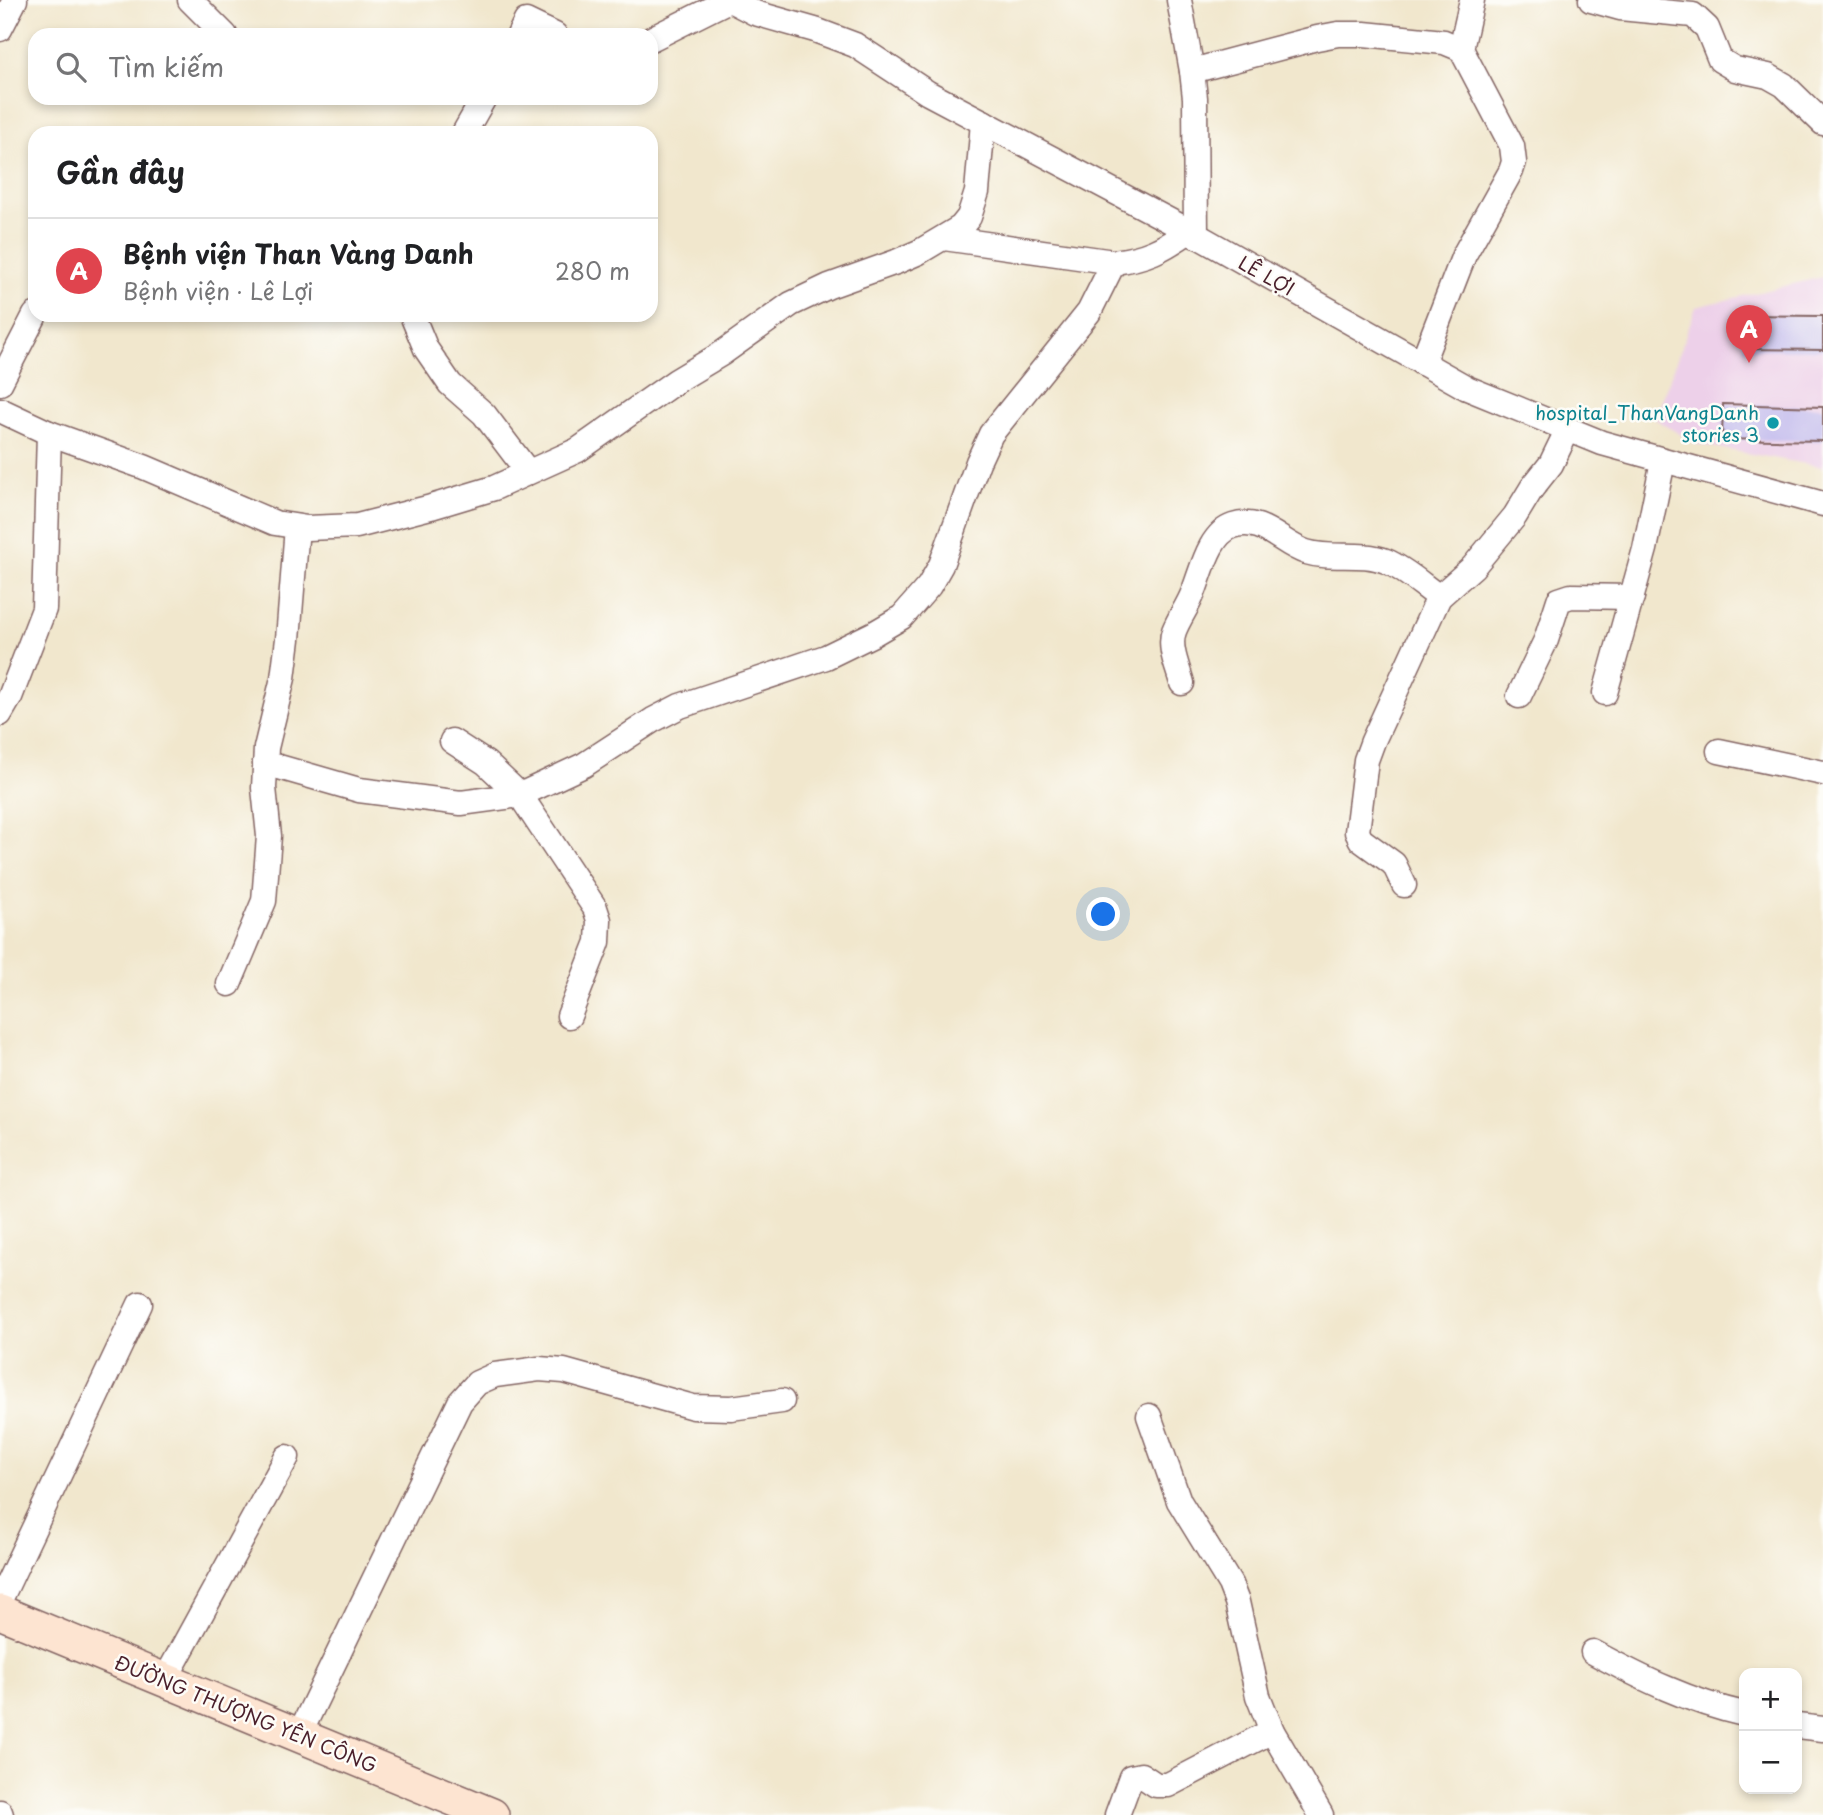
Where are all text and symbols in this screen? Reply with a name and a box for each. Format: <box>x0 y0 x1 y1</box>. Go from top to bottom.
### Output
search box <box>28 28 658 105</box>
text: Tìm kiếm <box>108 47 224 86</box>
icon: search <box>52 48 90 86</box>
text: Gần đây <box>56 149 185 194</box>
text: Bệnh viện Than Vàng Danh <box>123 234 474 273</box>
street label: LÊ LỢI <box>1234 248 1300 302</box>
text: A <box>70 253 88 288</box>
text: 280 m <box>555 253 630 288</box>
text: Bệnh viện · Lê Lợi <box>123 273 313 308</box>
pin: A <box>1726 305 1772 363</box>
place label: hospital_ThanVangDanh stories 3 <box>1535 398 1759 448</box>
marker: hospital_ThanVangDanh stories 3 <box>1765 415 1781 431</box>
your location <box>1086 897 1120 931</box>
street label: ĐƯỜNG THƯỢNG YÊN CÔNG <box>111 1647 381 1779</box>
map controls <box>1739 1668 1802 1794</box>
button: + <box>1739 1668 1802 1731</box>
button: − <box>1739 1731 1802 1794</box>

